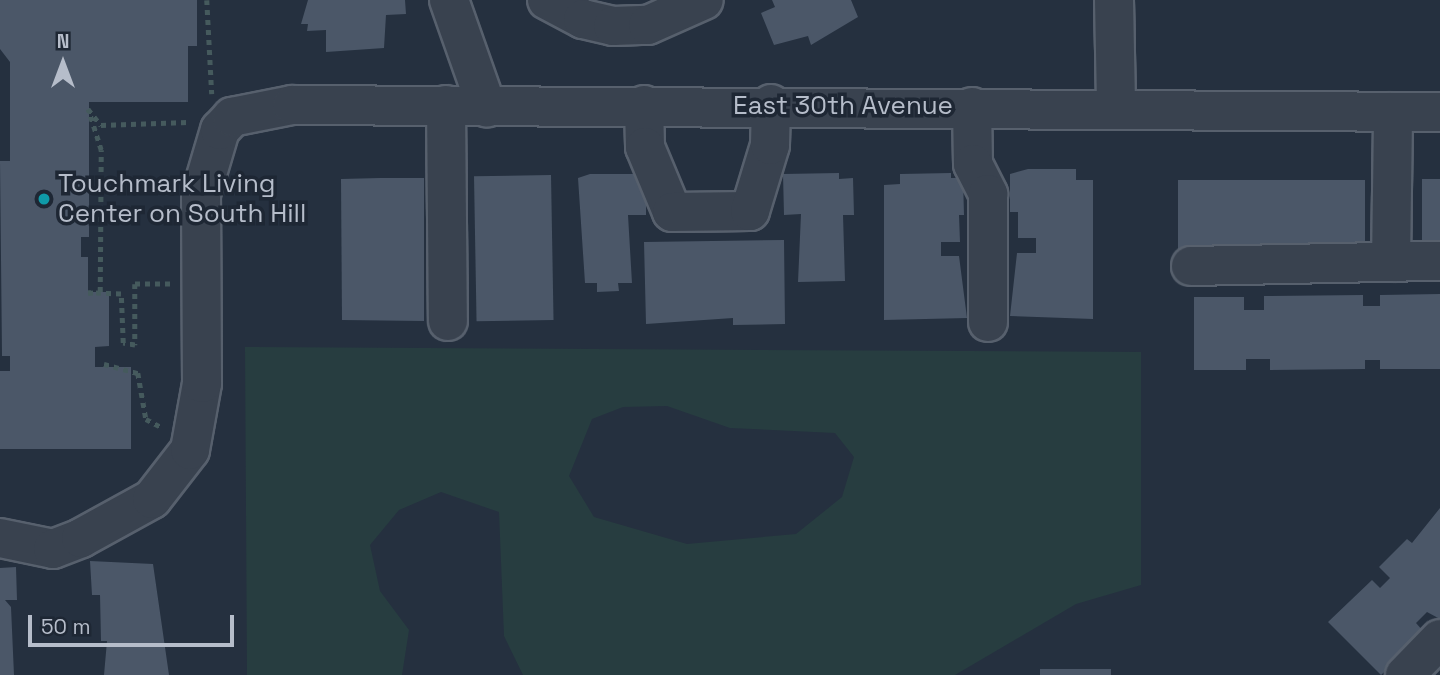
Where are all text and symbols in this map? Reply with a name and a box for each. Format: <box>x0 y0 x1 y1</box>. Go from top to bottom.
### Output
north arrow <box>28 28 98 98</box>
text: N <box>57 29 69 54</box>
street label: East 30th Avenue <box>733 90 953 122</box>
place label: Touchmark Living Center on South Hill <box>58 168 306 230</box>
marker: Touchmark Living Center on South Hill <box>36 191 52 207</box>
scale bar <box>32 602 238 646</box>
text: 50 m <box>41 613 91 640</box>

